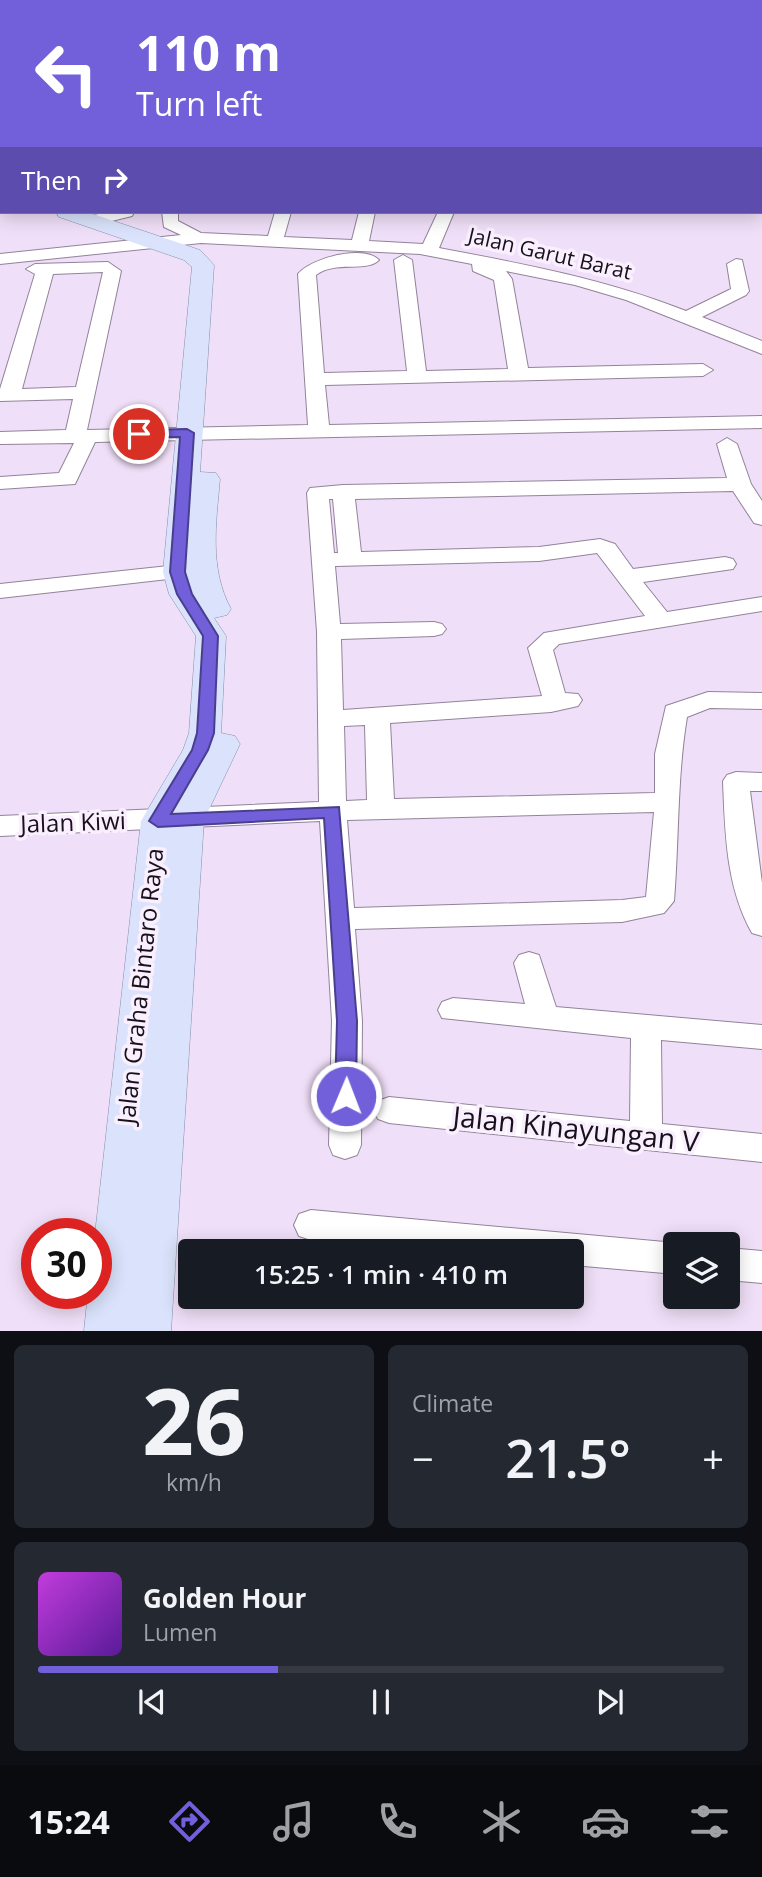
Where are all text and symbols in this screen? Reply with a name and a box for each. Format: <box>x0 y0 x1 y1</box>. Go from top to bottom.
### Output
text: 110 m <box>136 19 281 85</box>
icon: left <box>21 28 112 119</box>
text: Turn left <box>136 82 262 125</box>
icon: right <box>96 161 134 199</box>
text: Then <box>21 162 82 198</box>
street label: Jalan Garut Barat <box>464 220 635 285</box>
pin <box>109 404 169 464</box>
icon: arrive <box>120 415 158 453</box>
street label: Jalan Kiwi <box>18 803 126 840</box>
street label: Jalan Graha Bintaro Raya <box>108 846 170 1127</box>
position arrow <box>309 1059 383 1133</box>
street label: Jalan Kinayungan V <box>448 1096 701 1160</box>
speed limit sign: 30 <box>21 1218 112 1309</box>
map controls <box>663 1232 740 1309</box>
button: layers <box>663 1232 740 1309</box>
text: 15:25 · 1 min · 410 m <box>254 1256 508 1292</box>
text: 26 <box>142 1358 246 1482</box>
text: Climate <box>412 1387 493 1419</box>
text: 21.5° <box>505 1422 631 1493</box>
text: − <box>412 1432 434 1484</box>
text: + <box>702 1432 724 1484</box>
text: km/h <box>166 1466 222 1498</box>
text: Golden Hour <box>143 1580 306 1616</box>
text: Lumen <box>143 1616 217 1648</box>
icon: previous <box>133 1683 171 1721</box>
icon: pause <box>362 1683 400 1721</box>
icon: next <box>591 1683 629 1721</box>
icon: directions <box>165 1797 214 1846</box>
icon: music <box>269 1797 318 1846</box>
icon: phone <box>373 1797 422 1846</box>
icon: climate <box>477 1797 526 1846</box>
icon: car <box>581 1797 630 1846</box>
icon: filters <box>685 1797 734 1846</box>
text: 15:24 <box>28 1800 110 1843</box>

